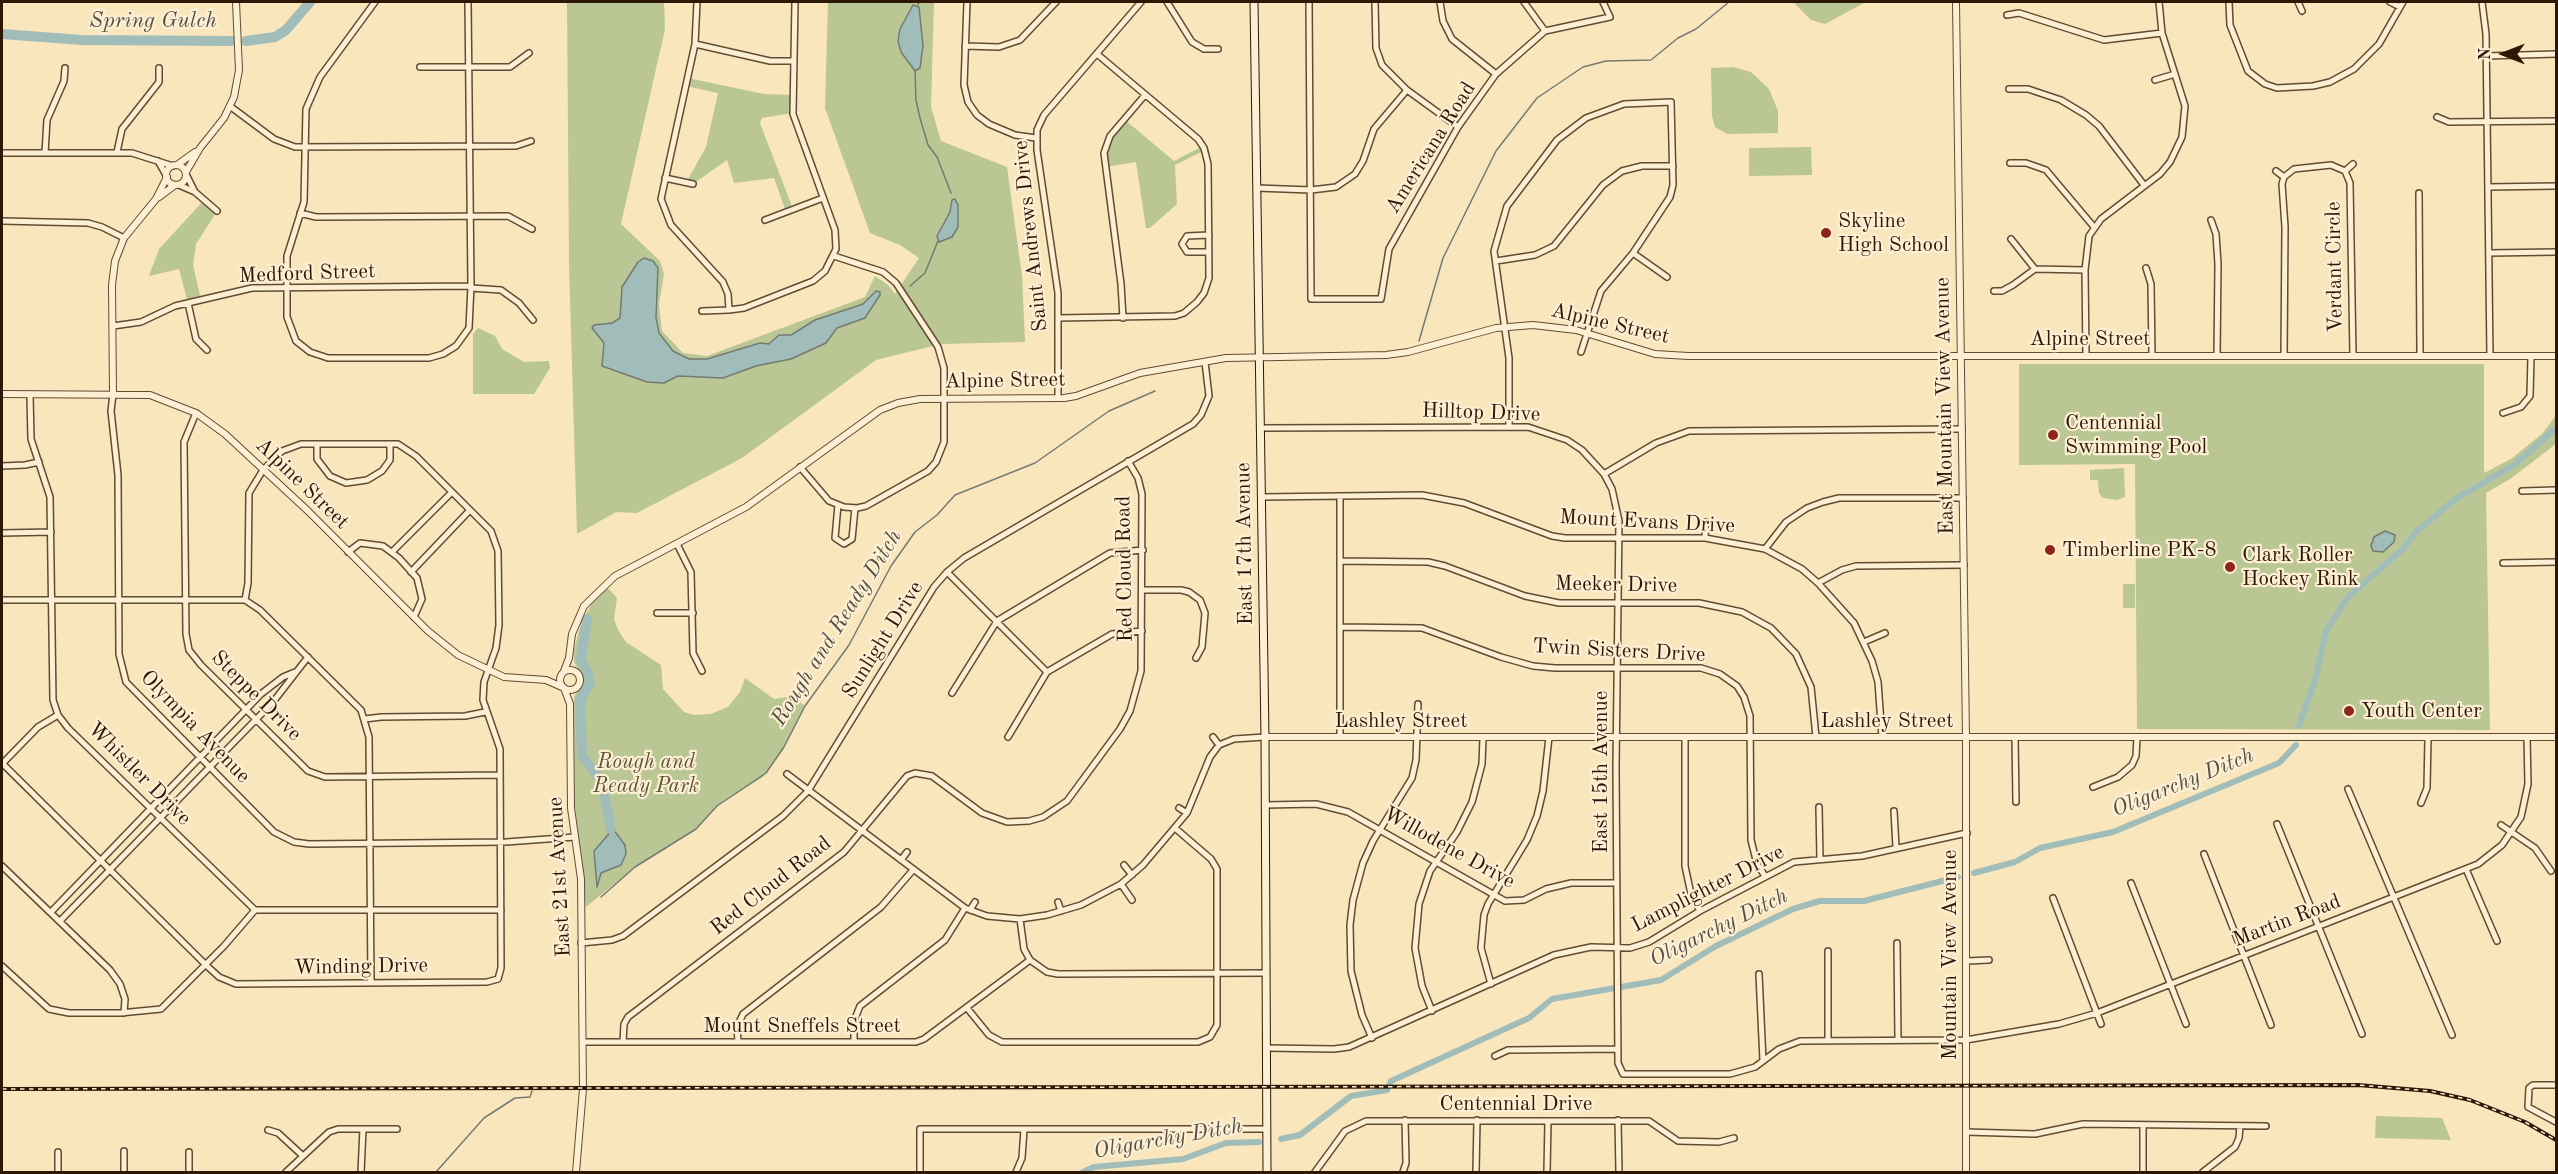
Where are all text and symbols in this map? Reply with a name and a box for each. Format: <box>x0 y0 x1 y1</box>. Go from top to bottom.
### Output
water label: Spring Gulch <box>89 8 217 34</box>
north arrow <box>2474 24 2534 84</box>
text: N <box>2478 48 2494 60</box>
street label: Americana Road <box>1380 77 1482 219</box>
street label: Saint Andrews Drive <box>1008 139 1054 333</box>
street label: Verdant Circle <box>2321 201 2349 333</box>
place label: Skyline High School <box>1838 208 1949 258</box>
marker: Skyline High School <box>1819 226 1833 240</box>
street label: Medford Street <box>238 259 376 289</box>
street label: East Mountain View Avenue <box>1930 277 1960 535</box>
street label: Alpine Street <box>1548 298 1672 350</box>
street label: Alpine Street <box>2030 326 2150 352</box>
street label: Alpine Street <box>944 367 1066 395</box>
street label: Hilltop Drive <box>1421 398 1541 428</box>
place label: Centennial Swimming Pool <box>2065 410 2207 460</box>
marker: Centennial Swimming Pool <box>2046 428 2060 442</box>
street label: Alpine Street <box>250 433 354 535</box>
street label: East 17th Avenue <box>1231 462 1259 626</box>
street label: Red Cloud Road <box>1111 496 1139 642</box>
street label: Mount Evans Drive <box>1559 505 1735 539</box>
water label: Rough and Ready Ditch <box>766 525 908 731</box>
place label: Timberline PK-8 <box>2062 537 2217 563</box>
place label: Clark Roller Hockey Rink <box>2242 542 2359 592</box>
marker: Timberline PK-8 <box>2043 543 2057 557</box>
marker: Clark Roller Hockey Rink <box>2223 560 2237 574</box>
street label: Meeker Drive <box>1555 571 1677 599</box>
street label: Sunlight Drive <box>837 577 929 703</box>
street label: Twin Sisters Drive <box>1532 634 1706 668</box>
street label: Steppe Drive <box>205 645 307 747</box>
street label: Olympia Avenue <box>135 665 255 789</box>
street label: East 15th Avenue <box>1588 691 1614 853</box>
place label: Youth Center <box>2361 698 2482 724</box>
marker: Youth Center <box>2342 704 2356 718</box>
street label: Lashley Street <box>1335 708 1467 734</box>
street label: Lashley Street <box>1821 708 1953 734</box>
street label: Whistler Drive <box>82 717 196 831</box>
water label: Oligarchy Ditch <box>2108 743 2258 823</box>
park label: Rough and Ready Park <box>593 749 699 799</box>
street label: East 21st Avenue <box>543 796 577 958</box>
street label: Willodene Drive <box>1379 801 1519 895</box>
street label: Red Cloud Road <box>706 831 836 941</box>
street label: Lamplighter Drive <box>1627 840 1789 938</box>
street label: Mountain View Avenue <box>1937 850 1963 1060</box>
water label: Oligarchy Ditch <box>1646 883 1792 973</box>
street label: Martin Road <box>2229 889 2345 953</box>
street label: Winding Drive <box>294 953 428 981</box>
street label: Mount Sneffels Street <box>703 1013 901 1039</box>
street label: Centennial Drive <box>1440 1091 1592 1117</box>
water label: Oligarchy Ditch <box>1092 1113 1244 1165</box>

